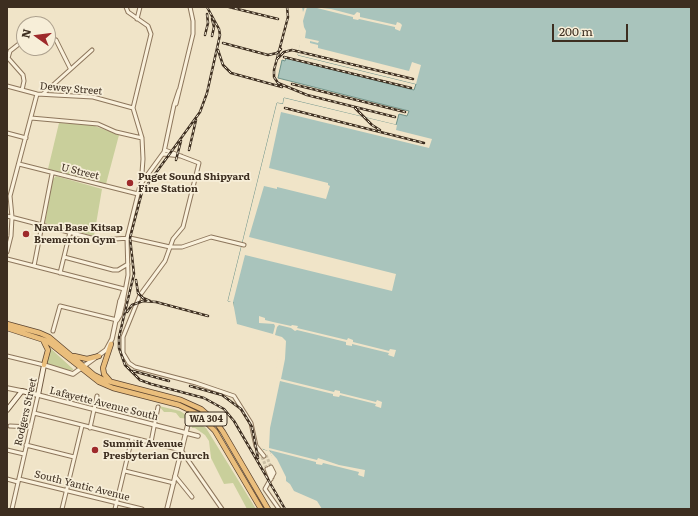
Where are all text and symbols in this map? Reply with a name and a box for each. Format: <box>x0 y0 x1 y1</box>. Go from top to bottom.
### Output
north arrow <box>16 16 56 56</box>
scale bar <box>554 16 630 42</box>
text: 200 m <box>559 22 593 40</box>
text: N <box>16 27 34 40</box>
street label: Dewey Street <box>39 80 103 98</box>
street label: U Street <box>60 161 100 183</box>
place label: Puget Sound Shipyard Fire Station <box>138 171 250 194</box>
marker: Puget Sound Shipyard Fire Station <box>125 178 135 188</box>
place label: Naval Base Kitsap Bremerton Gym <box>34 222 123 246</box>
marker: Naval Base Kitsap Bremerton Gym <box>21 229 31 239</box>
street label: Rodgers Street <box>12 377 40 447</box>
street label: Lafayette Avenue South <box>48 385 160 423</box>
road number: WA 304 <box>185 412 227 426</box>
place label: Summit Avenue Presbyterian Church <box>103 438 209 462</box>
marker: Summit Avenue Presbyterian Church <box>90 445 100 455</box>
street label: South Yantic Avenue <box>33 468 131 504</box>

